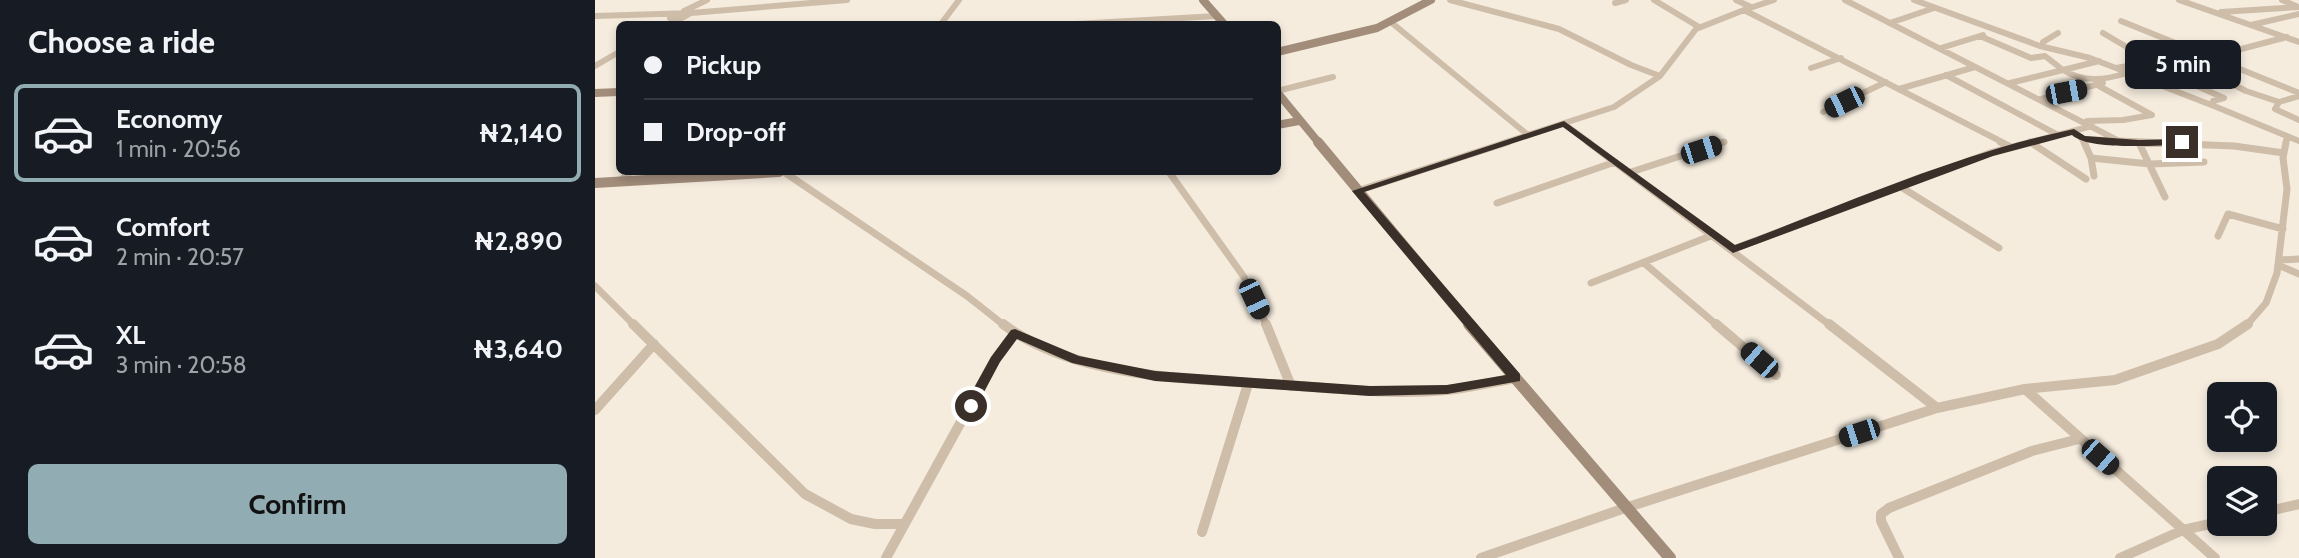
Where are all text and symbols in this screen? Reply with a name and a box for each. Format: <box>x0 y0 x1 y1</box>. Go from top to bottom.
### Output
text: Choose a ride <box>28 22 215 61</box>
callout: 5 min <box>2124 40 2240 90</box>
text: Pickup <box>686 49 761 81</box>
text: 5 min <box>2155 50 2211 78</box>
car <box>2044 78 2089 106</box>
car <box>1821 83 1868 121</box>
icon: car <box>32 102 95 165</box>
text: Economy <box>116 103 222 135</box>
text: Drop-off <box>686 116 786 148</box>
text: ₦2,140 <box>479 117 563 149</box>
route end <box>2166 126 2198 158</box>
car <box>1678 134 1725 166</box>
text: 1 min · 20:56 <box>116 135 241 163</box>
icon: car <box>32 210 95 273</box>
text: Comfort <box>116 211 210 243</box>
text: ₦2,890 <box>474 225 563 257</box>
text: 2 min · 20:57 <box>116 243 244 271</box>
car <box>1236 276 1273 322</box>
icon: car <box>32 318 95 381</box>
text: XL <box>116 319 145 351</box>
text: ₦3,640 <box>473 333 563 365</box>
car <box>1737 338 1782 382</box>
text: 3 min · 20:58 <box>116 351 247 379</box>
map controls <box>2207 382 2277 536</box>
button: locate <box>2207 382 2277 452</box>
route start <box>955 390 987 422</box>
car <box>1836 417 1883 449</box>
car <box>2078 435 2123 479</box>
button: Confirm <box>28 464 567 544</box>
button: layers <box>2207 466 2277 536</box>

